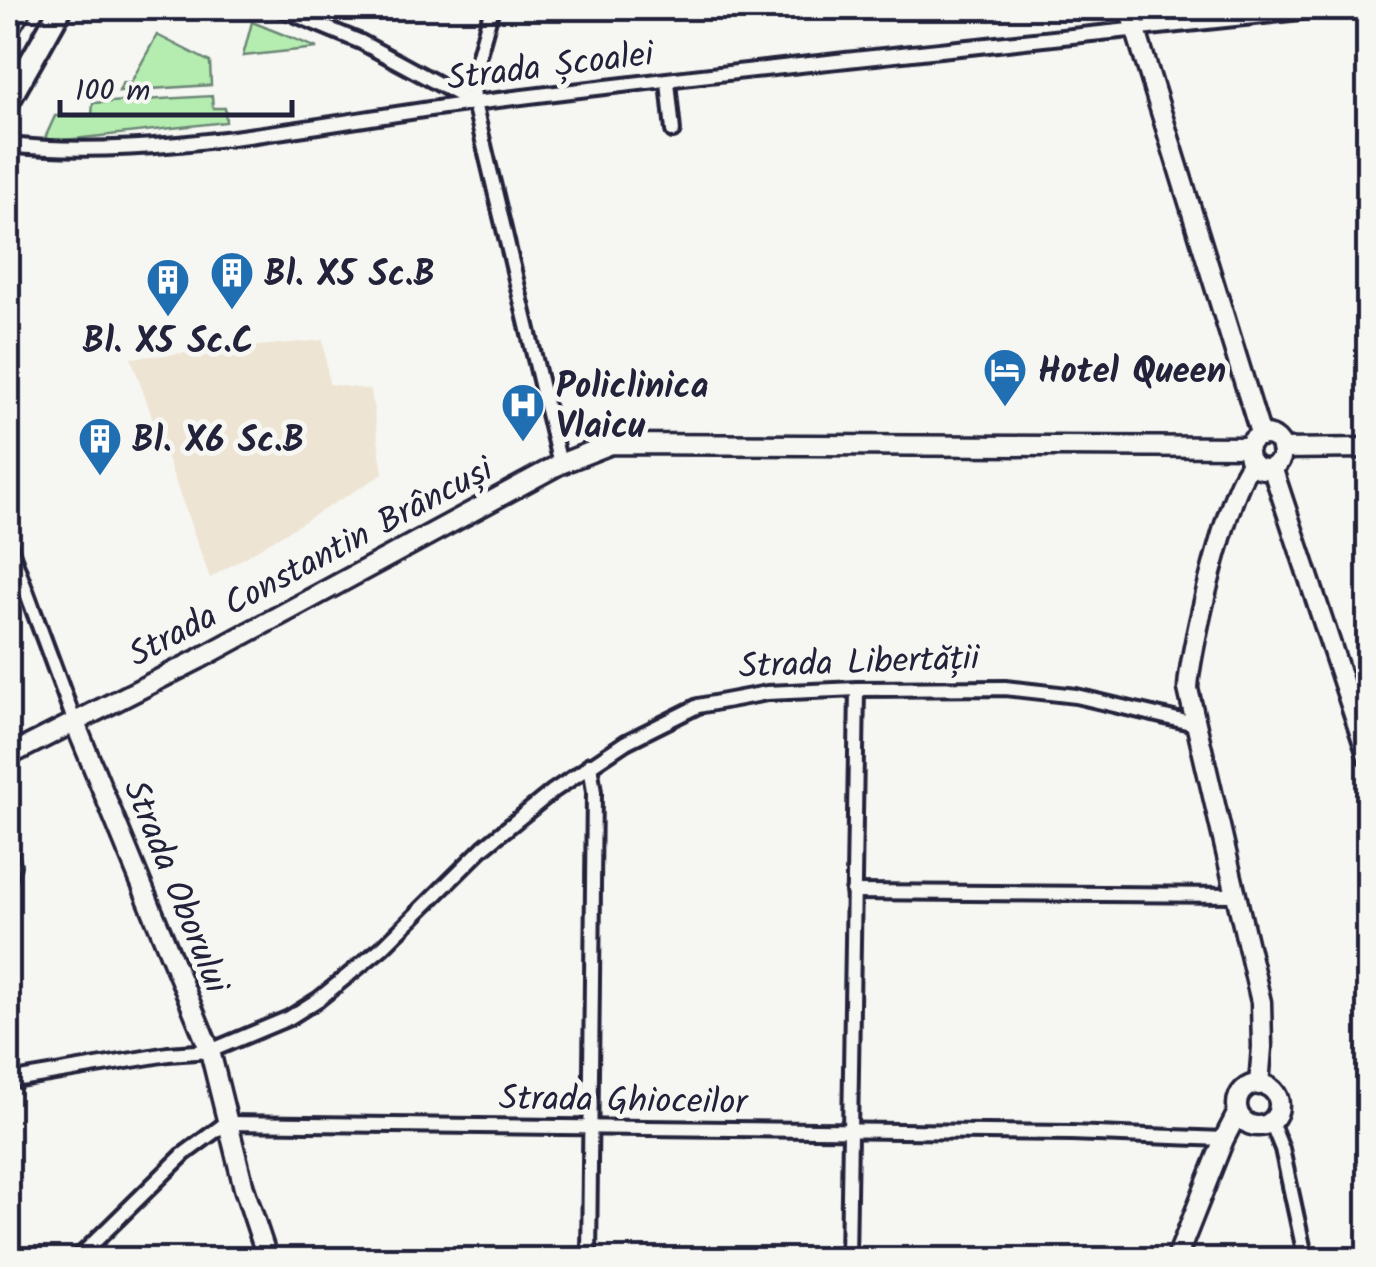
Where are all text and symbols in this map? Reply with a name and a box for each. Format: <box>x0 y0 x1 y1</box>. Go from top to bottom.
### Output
street label: Strada Școalei <box>444 27 658 108</box>
scale bar <box>60 55 292 117</box>
text: 100 m <box>75 68 150 116</box>
place label: Bl. X5 Sc.B <box>264 248 435 304</box>
building icon: Bl. X5 Sc.B <box>209 250 255 311</box>
building icon: Bl. X5 Sc.C <box>145 257 191 318</box>
place label: Bl. X5 Sc.C <box>83 315 253 371</box>
place label: Hotel Queen <box>1038 345 1226 401</box>
hotel icon: Hotel Queen <box>982 347 1028 408</box>
place label: Policlinica Vlaicu <box>556 360 709 456</box>
hospital icon: Policlinica Vlaicu <box>500 382 546 443</box>
place label: Bl. X6 Sc.B <box>132 414 304 470</box>
building icon: Bl. X6 Sc.B <box>77 416 123 477</box>
street label: Strada Constantin Brâncuși <box>119 443 505 684</box>
street label: Strada Libertății <box>738 632 982 696</box>
street label: Strada Oborului <box>106 772 243 1004</box>
street label: Strada Ghioceilor <box>498 1072 750 1132</box>

